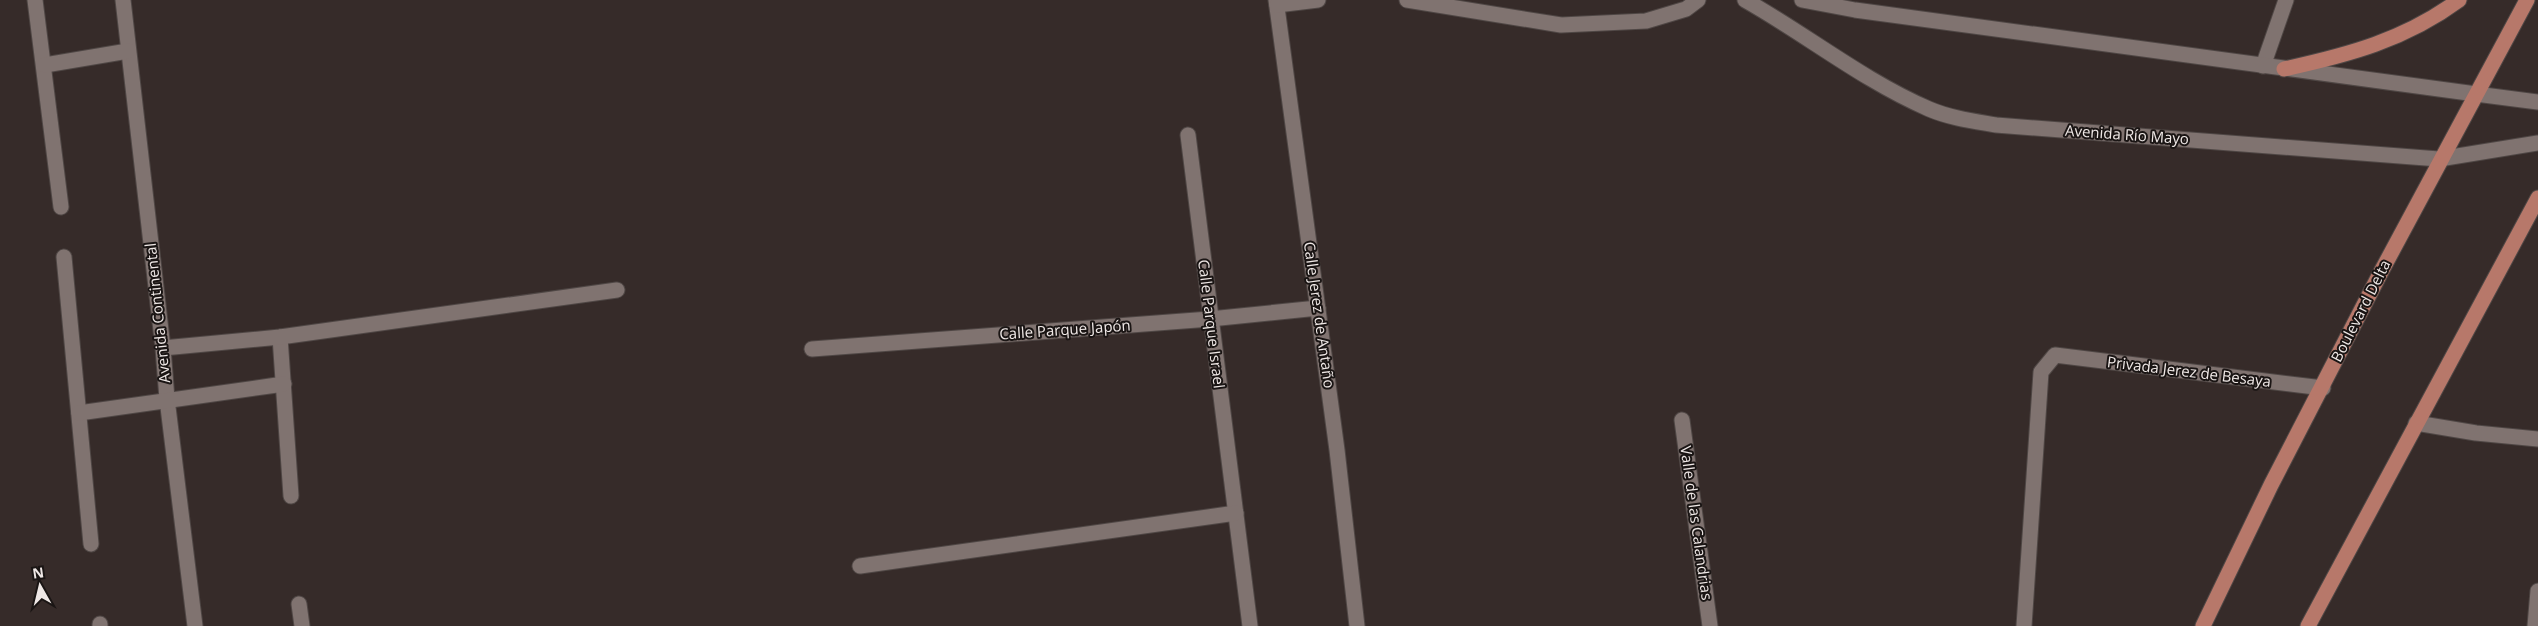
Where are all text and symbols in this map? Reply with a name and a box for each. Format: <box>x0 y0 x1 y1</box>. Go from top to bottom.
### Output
street label: Avenida Río Mayo <box>2064 120 2190 148</box>
street label: Calle Jerez de Antaño <box>1300 240 1340 389</box>
street label: Avenida Continental <box>140 242 174 384</box>
street label: Boulevard Delta <box>2326 256 2394 365</box>
street label: Calle Parque Israel <box>1194 258 1230 390</box>
street label: Calle Parque Japón <box>999 314 1131 344</box>
street label: Privada Jerez de Besaya <box>2106 351 2272 391</box>
street label: Valle de las Calandrias <box>1676 444 1718 601</box>
north arrow <box>15 561 65 611</box>
text: N <box>31 562 45 583</box>

